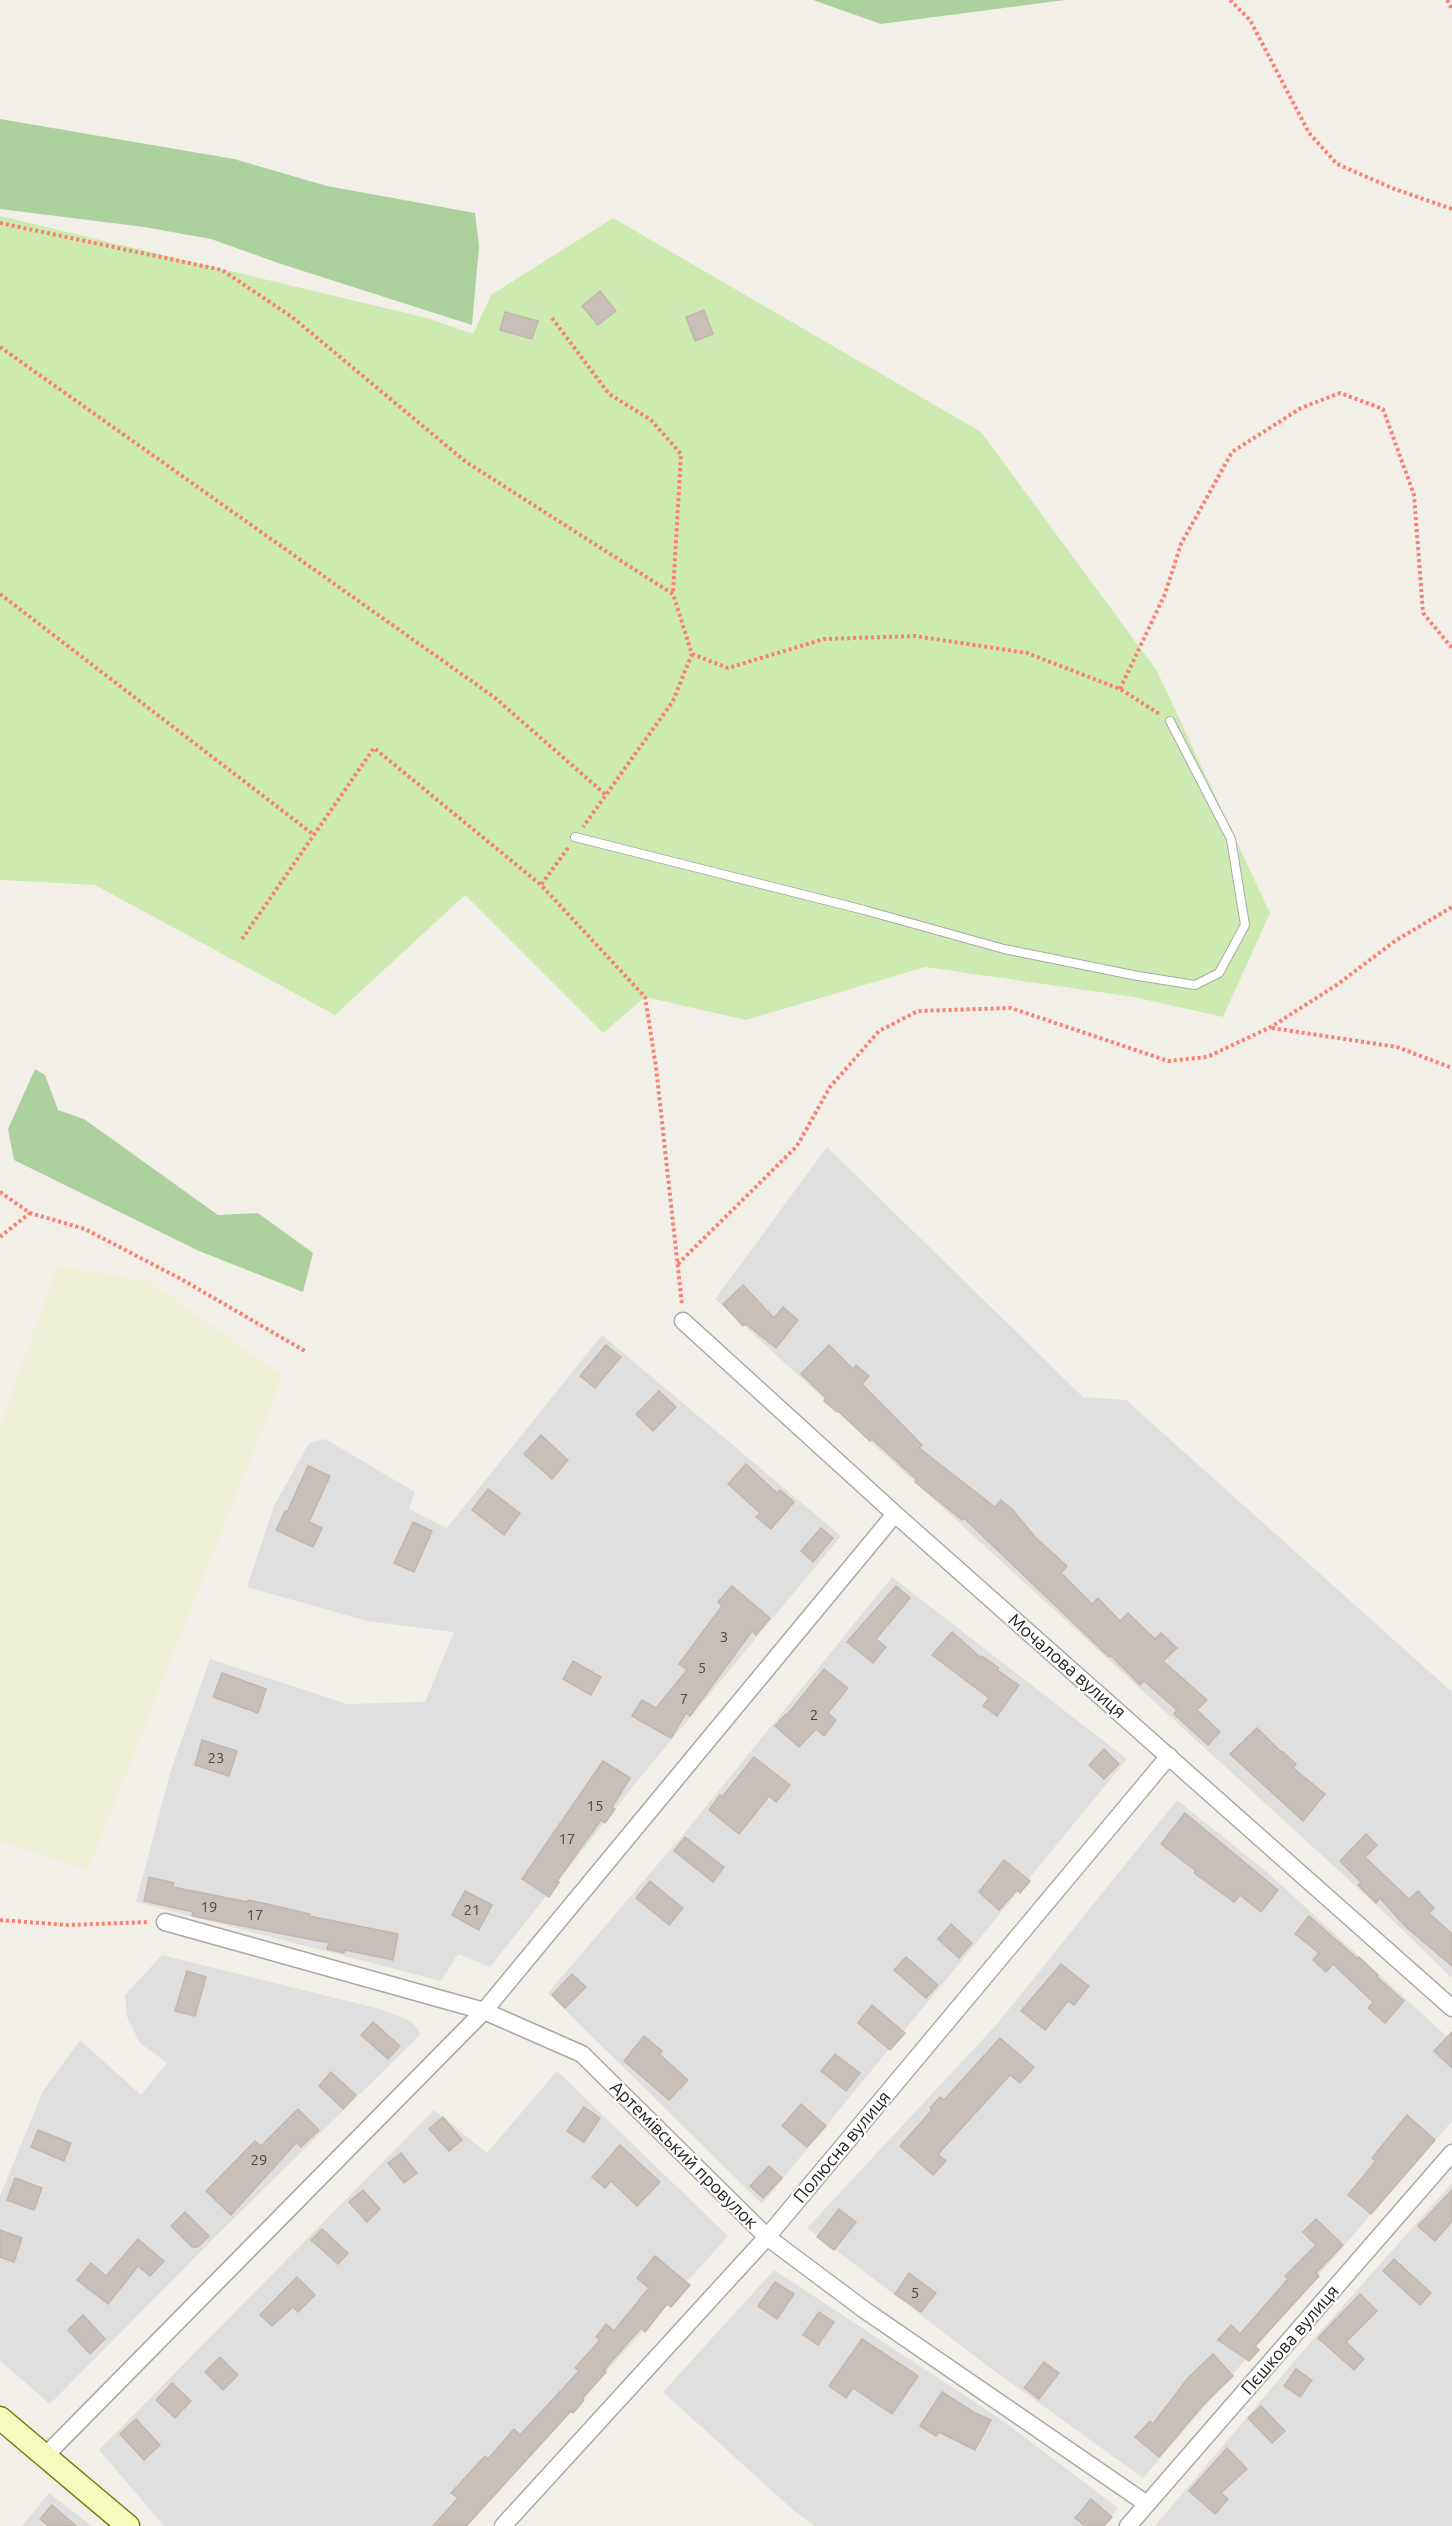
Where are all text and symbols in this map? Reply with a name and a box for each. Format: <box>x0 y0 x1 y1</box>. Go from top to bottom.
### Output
street label: Мочалова вулиця <box>1004 1609 1130 1723</box>
house number: 3 <box>720 1628 728 1646</box>
house number: 5 <box>698 1659 706 1677</box>
house number: 7 <box>680 1690 688 1708</box>
house number: 2 <box>810 1706 818 1724</box>
house number: 23 <box>208 1749 224 1767</box>
house number: 15 <box>587 1797 603 1815</box>
house number: 17 <box>559 1830 575 1848</box>
house number: 19 <box>201 1898 217 1916</box>
house number: 21 <box>464 1901 480 1919</box>
house number: 17 <box>247 1906 263 1924</box>
street label: Артемівський провулок <box>606 2077 762 2233</box>
street label: Полюсна вулиця <box>789 2087 895 2207</box>
house number: 29 <box>251 2151 267 2169</box>
street label: Пєшкова вулиця <box>1237 2281 1343 2399</box>
house number: 5 <box>911 2284 919 2302</box>

